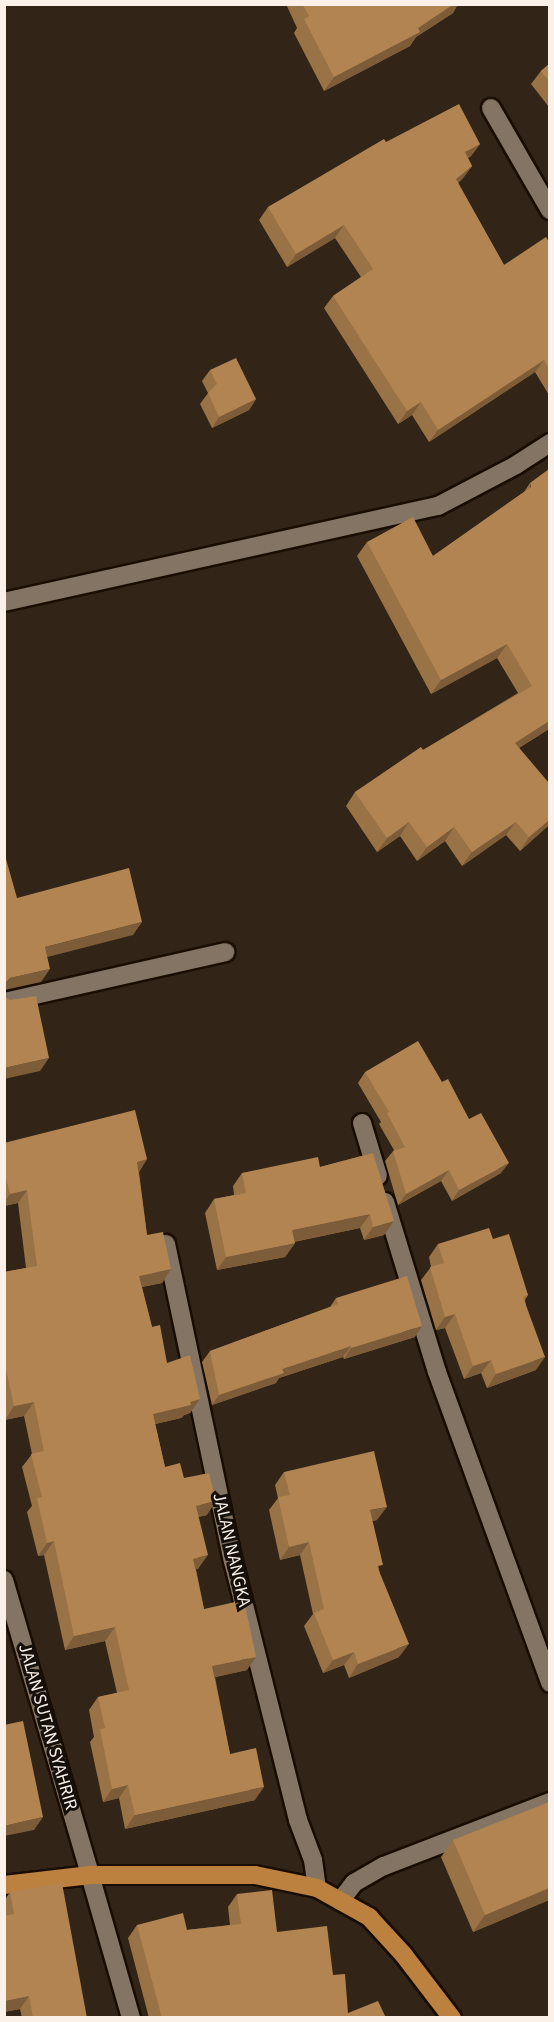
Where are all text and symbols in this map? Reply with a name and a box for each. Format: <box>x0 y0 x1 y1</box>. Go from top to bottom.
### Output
street label: JALAN NANGKA <box>207 1491 255 1609</box>
street label: JALAN SUTAN SYAHRIR <box>13 1641 81 1813</box>

